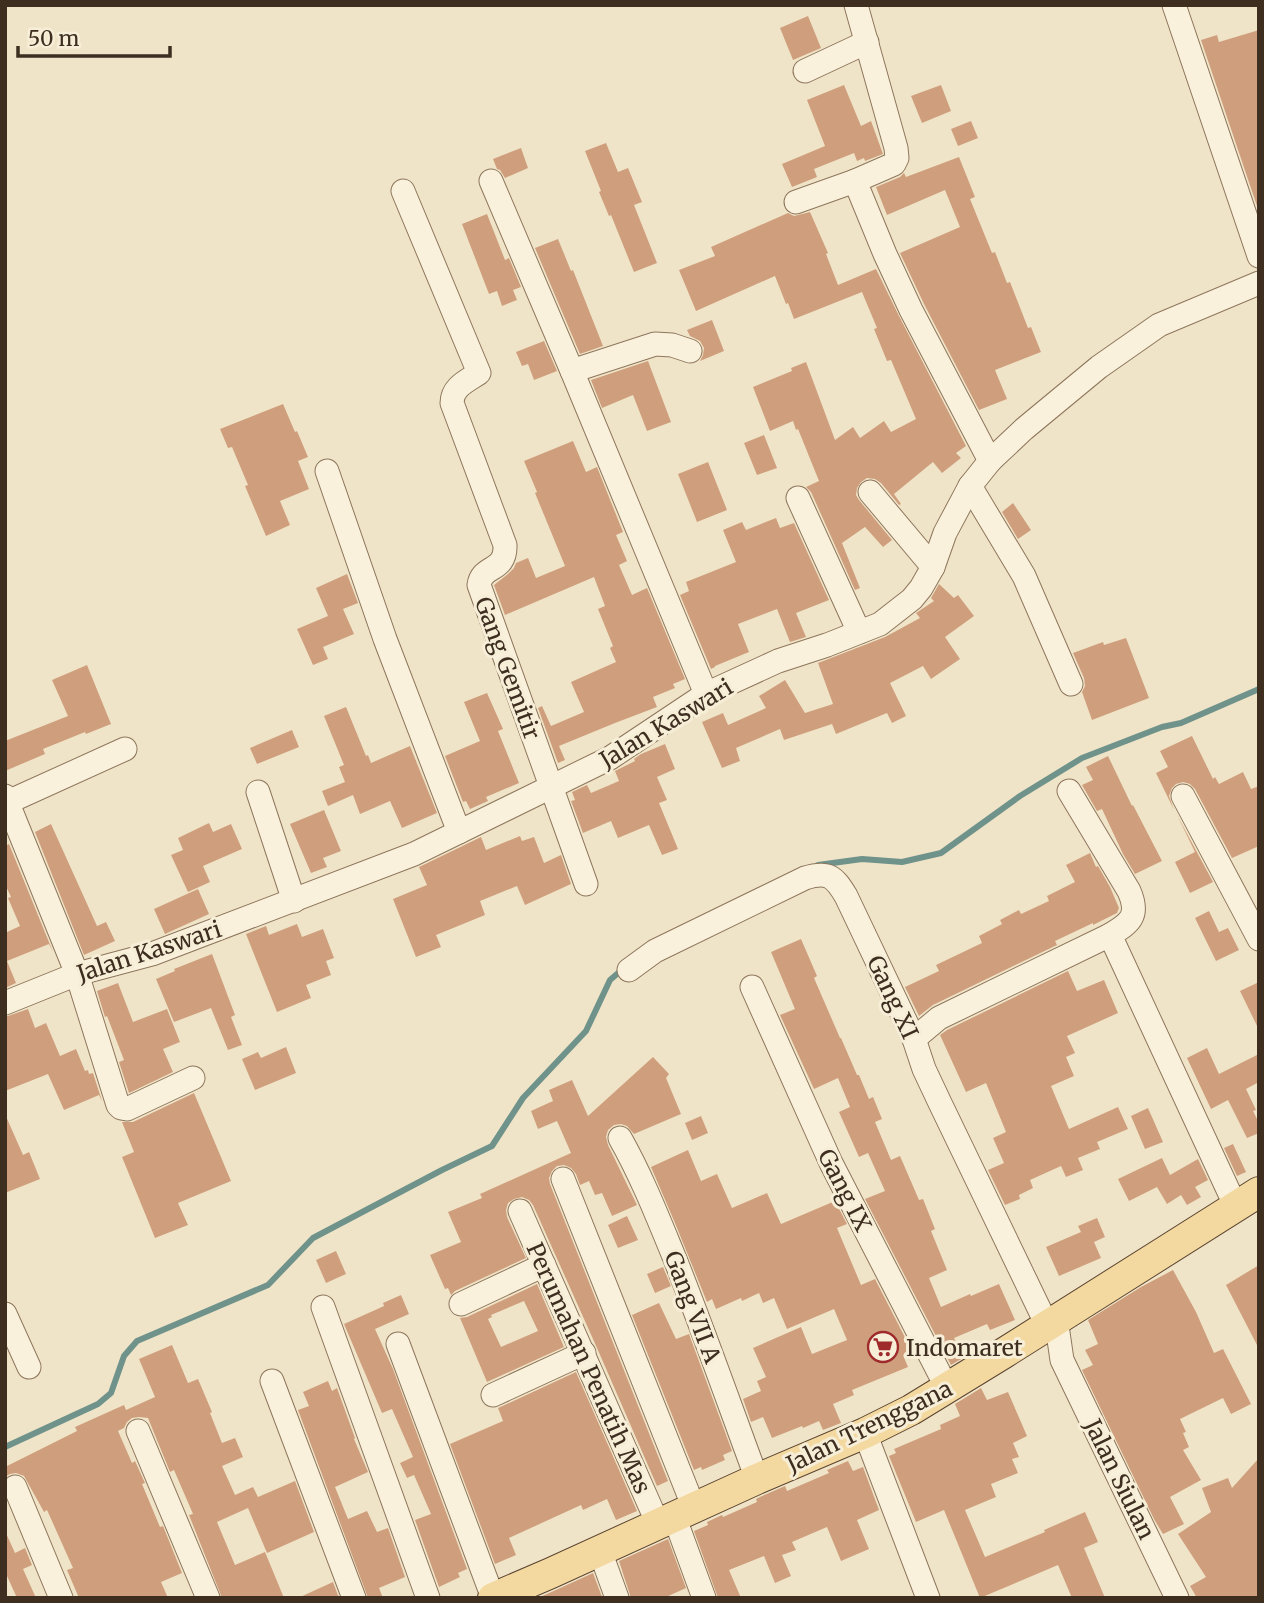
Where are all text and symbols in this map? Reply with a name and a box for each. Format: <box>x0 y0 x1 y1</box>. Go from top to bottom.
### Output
scale bar <box>18 14 170 58</box>
text: 50 m <box>28 25 79 52</box>
street label: Gang Gemitir <box>469 593 547 743</box>
street label: Jalan Kaswari <box>593 672 738 775</box>
street label: Jalan Kaswari <box>72 914 225 988</box>
street label: Gang XI <box>861 951 925 1043</box>
street label: Gang IX <box>812 1144 878 1237</box>
street label: Perumahan Penatih Mas <box>520 1238 658 1498</box>
street label: Gang VII A <box>658 1247 728 1368</box>
supermarket icon: Indomaret <box>866 1330 900 1364</box>
place label: Indomaret <box>906 1333 1023 1362</box>
street label: Jalan Trenggana <box>780 1373 957 1479</box>
street label: Jalan Siulan <box>1078 1413 1162 1544</box>

